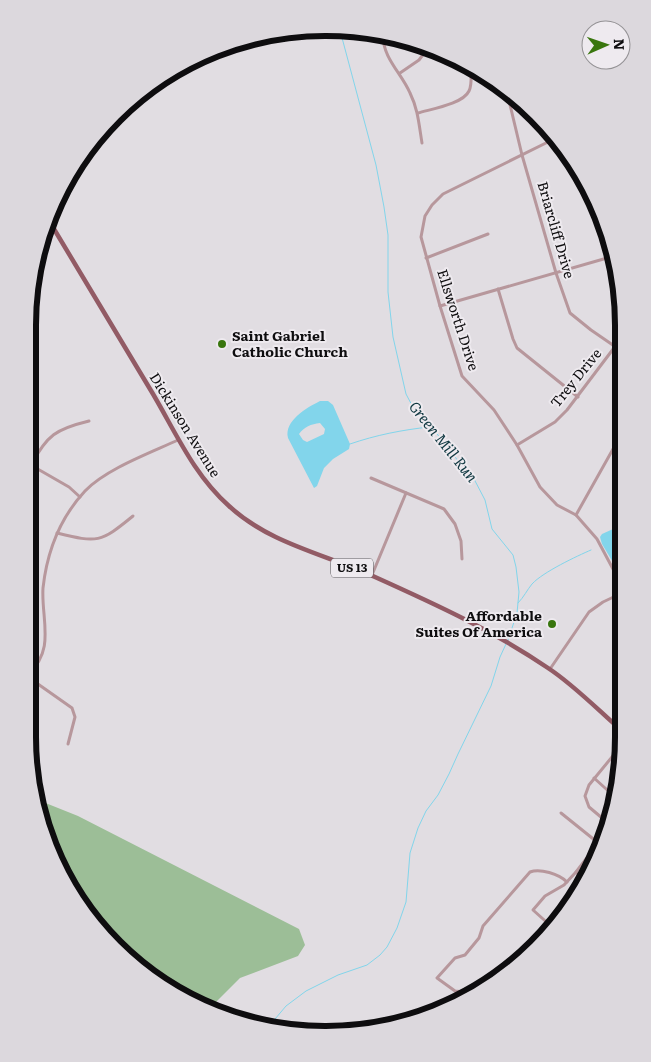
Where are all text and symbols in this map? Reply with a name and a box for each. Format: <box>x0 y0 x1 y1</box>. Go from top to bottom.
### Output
north arrow <box>581 20 631 70</box>
text: N <box>610 38 630 51</box>
street label: Briarcliff Drive <box>534 179 580 281</box>
street label: Ellsworth Drive <box>433 266 485 373</box>
place label: Saint Gabriel Catholic Church <box>232 325 348 361</box>
marker: Saint Gabriel Catholic Church <box>216 338 228 350</box>
street label: Trey Drive <box>545 343 605 411</box>
street label: Dickinson Avenue <box>146 368 226 481</box>
water label: Green Mill Run <box>404 395 484 487</box>
road number: US 13 <box>331 558 373 578</box>
place label: Affordable Suites Of America <box>416 605 543 641</box>
marker: Affordable Suites Of America <box>546 618 558 630</box>

